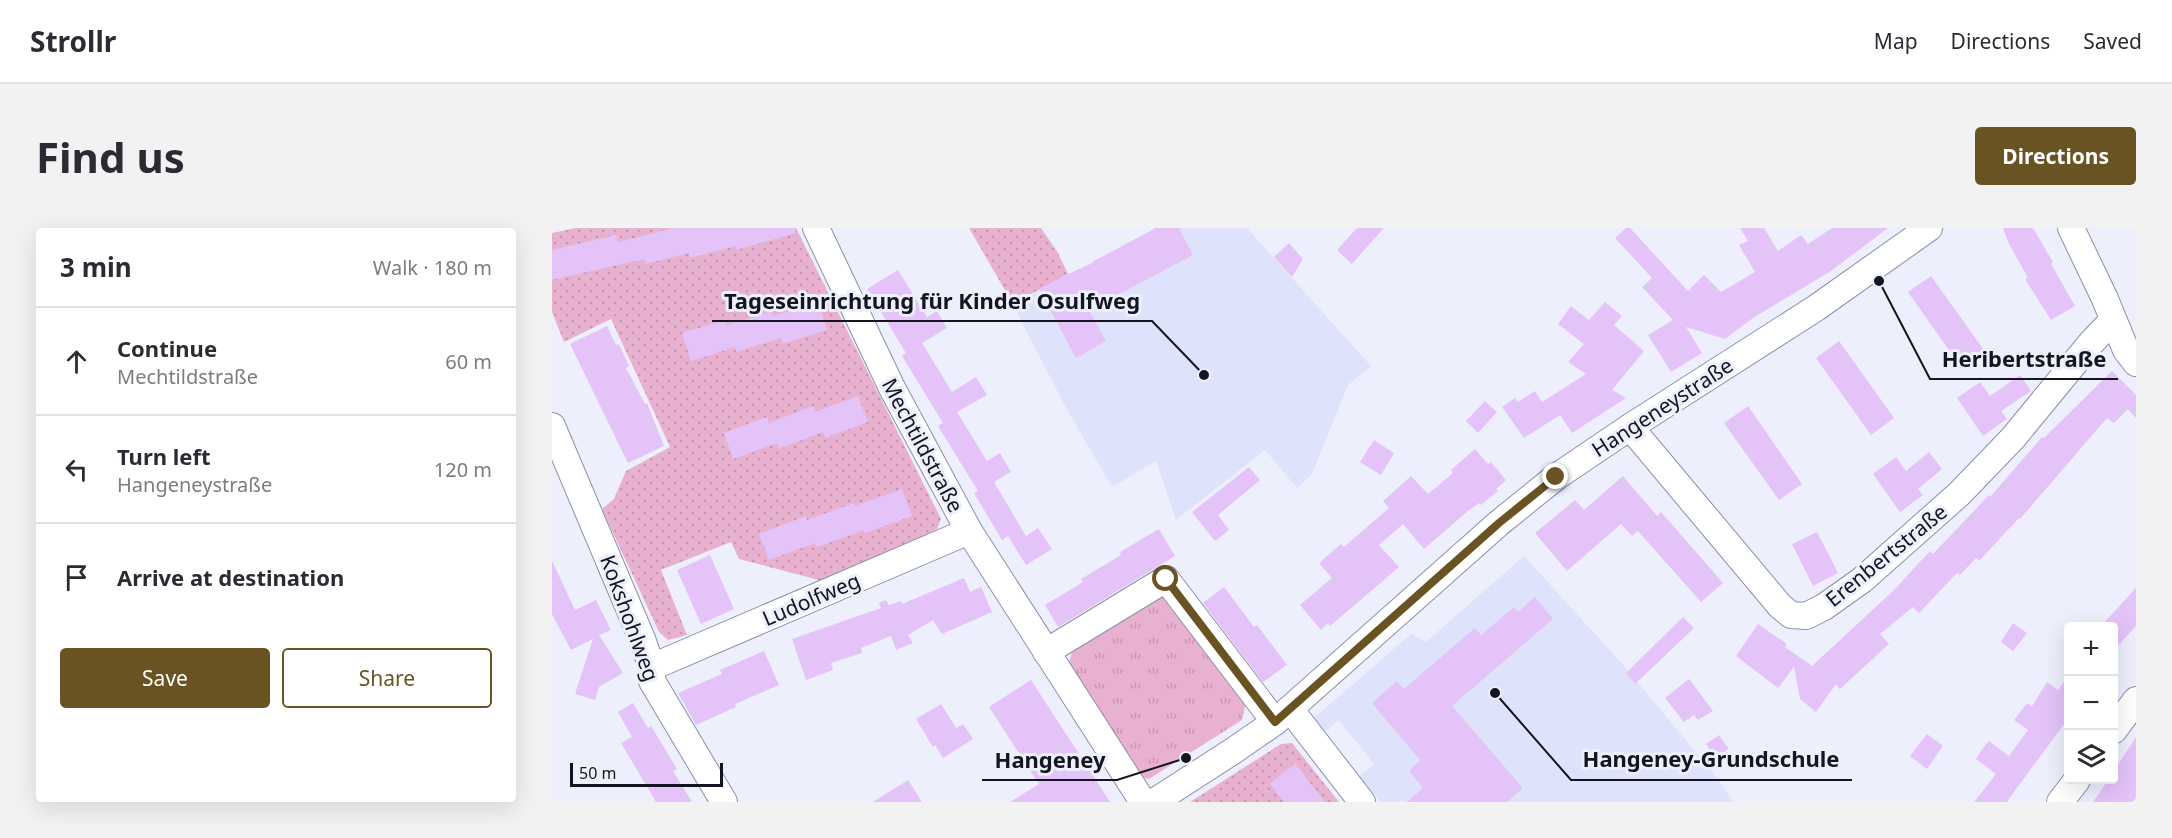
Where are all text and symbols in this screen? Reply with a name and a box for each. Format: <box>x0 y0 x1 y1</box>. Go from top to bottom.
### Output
text: Strollr <box>30 22 116 60</box>
text: Map <box>1874 27 1918 55</box>
text: Directions <box>1951 27 2050 55</box>
text: Saved <box>2083 27 2142 55</box>
button: Directions <box>1975 127 2136 185</box>
text: Find us <box>36 128 185 185</box>
text: 3 min <box>60 249 132 285</box>
text: Walk · 180 m <box>373 254 492 281</box>
callout: Tageseinrichtung für Kinder Osulfweg <box>712 281 1152 321</box>
text: Tageseinrichtung für Kinder Osulfweg <box>724 285 1140 315</box>
text: Continue <box>117 333 217 363</box>
callout: Heribertstraße <box>1930 339 2118 379</box>
text: Heribertstraße <box>1942 343 2106 373</box>
icon: ahead <box>60 345 93 378</box>
text: 60 m <box>445 348 492 375</box>
street label: Hangeneystraße <box>1586 351 1738 463</box>
text: Mechtildstraße <box>117 363 258 390</box>
street label: Mechtildstraße <box>876 373 970 517</box>
text: Turn left <box>117 441 211 471</box>
icon: left <box>60 453 93 486</box>
text: 120 m <box>434 456 492 483</box>
route end <box>1542 463 1568 489</box>
text: Hangeneystraße <box>117 471 272 498</box>
street label: Erenbertstraße <box>1819 497 1953 613</box>
street label: Kokshohlweg <box>594 551 666 685</box>
icon: arrive <box>60 561 93 594</box>
text: Arrive at destination <box>117 562 344 592</box>
route start <box>1152 565 1178 591</box>
street label: Ludolfweg <box>758 566 864 632</box>
map controls <box>2064 622 2118 784</box>
button: + <box>2064 622 2118 676</box>
button: Save <box>60 648 270 708</box>
button: Share <box>282 648 492 708</box>
button: − <box>2064 676 2118 730</box>
button: layers <box>2064 730 2118 784</box>
callout: Hangeney <box>982 740 1117 780</box>
callout: Hangeney-Grundschule <box>1571 740 1852 780</box>
text: Hangeney-Grundschule <box>1583 743 1839 773</box>
text: Hangeney <box>995 744 1106 774</box>
scale bar <box>570 760 723 788</box>
text: 50 m <box>579 762 616 784</box>

